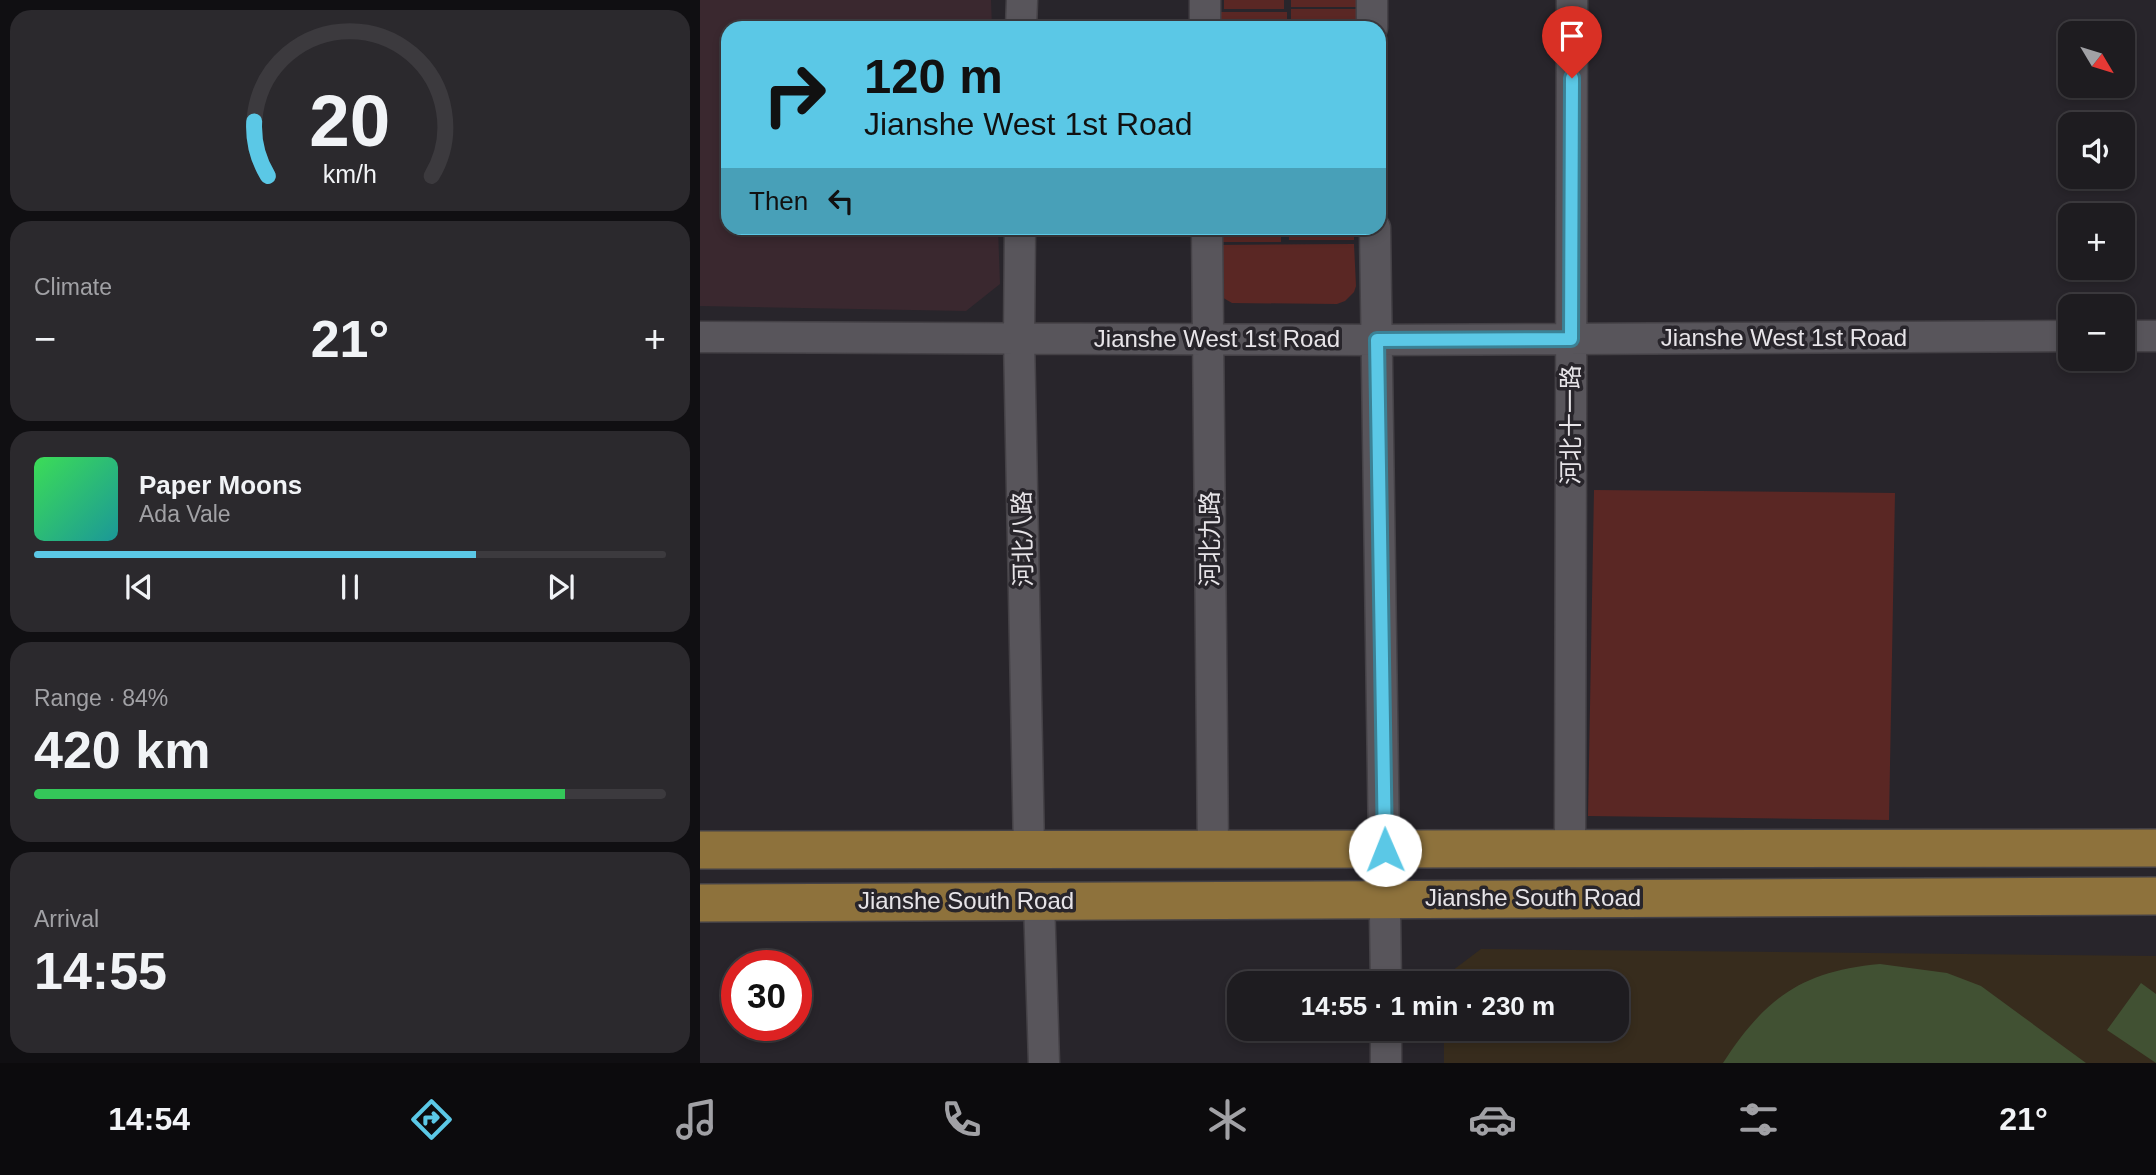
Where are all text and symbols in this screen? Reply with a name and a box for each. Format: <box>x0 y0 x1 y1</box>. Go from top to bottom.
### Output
pin <box>1542 6 1602 78</box>
icon: arrive <box>1553 17 1591 55</box>
north arrow <box>2058 21 2135 98</box>
map controls <box>2058 21 2135 371</box>
icon: right <box>749 49 840 140</box>
text: 120 m <box>864 49 1003 103</box>
text: 20 <box>310 81 390 162</box>
text: Jianshe West 1st Road <box>864 106 1192 142</box>
button: sound <box>2058 112 2135 189</box>
text: km/h <box>323 160 377 188</box>
icon: left <box>822 182 860 220</box>
text: Then <box>749 186 808 216</box>
button: + <box>2058 203 2135 280</box>
text: Climate <box>34 274 112 300</box>
button: − <box>2058 294 2135 371</box>
text: 21° <box>311 310 389 368</box>
text: − <box>34 318 56 360</box>
text: + <box>644 318 666 360</box>
street label: Jianshe West 1st Road <box>1661 324 1907 351</box>
street label: Jianshe West 1st Road <box>1094 325 1340 352</box>
street label: 河北十一路 <box>1557 365 1584 485</box>
text: Paper Moons <box>139 470 302 500</box>
street label: 河北八路 <box>1008 491 1037 587</box>
street label: 河北九路 <box>1196 491 1223 587</box>
text: Ada Vale <box>139 501 231 527</box>
icon: previous <box>120 568 158 606</box>
icon: pause <box>331 568 369 606</box>
icon: next <box>542 568 580 606</box>
text: Range · 84% <box>34 685 168 711</box>
text: 420 km <box>34 721 210 779</box>
position arrow <box>1348 813 1422 887</box>
street label: Jianshe South Road <box>1425 884 1641 911</box>
street label: Jianshe South Road <box>858 887 1074 914</box>
text: Arrival <box>34 906 99 932</box>
text: 14:55 <box>34 942 167 1000</box>
speed limit sign: 30 <box>721 950 812 1041</box>
text: 14:55 · 1 min · 230 m <box>1301 991 1555 1021</box>
icon: directions <box>407 1095 456 1144</box>
icon: music <box>672 1095 721 1144</box>
icon: phone <box>937 1095 986 1144</box>
icon: climate <box>1203 1095 1252 1144</box>
icon: car <box>1468 1095 1517 1144</box>
icon: filters <box>1734 1095 1783 1144</box>
text: 14:54 <box>108 1101 190 1137</box>
text: 21° <box>1999 1101 2048 1137</box>

